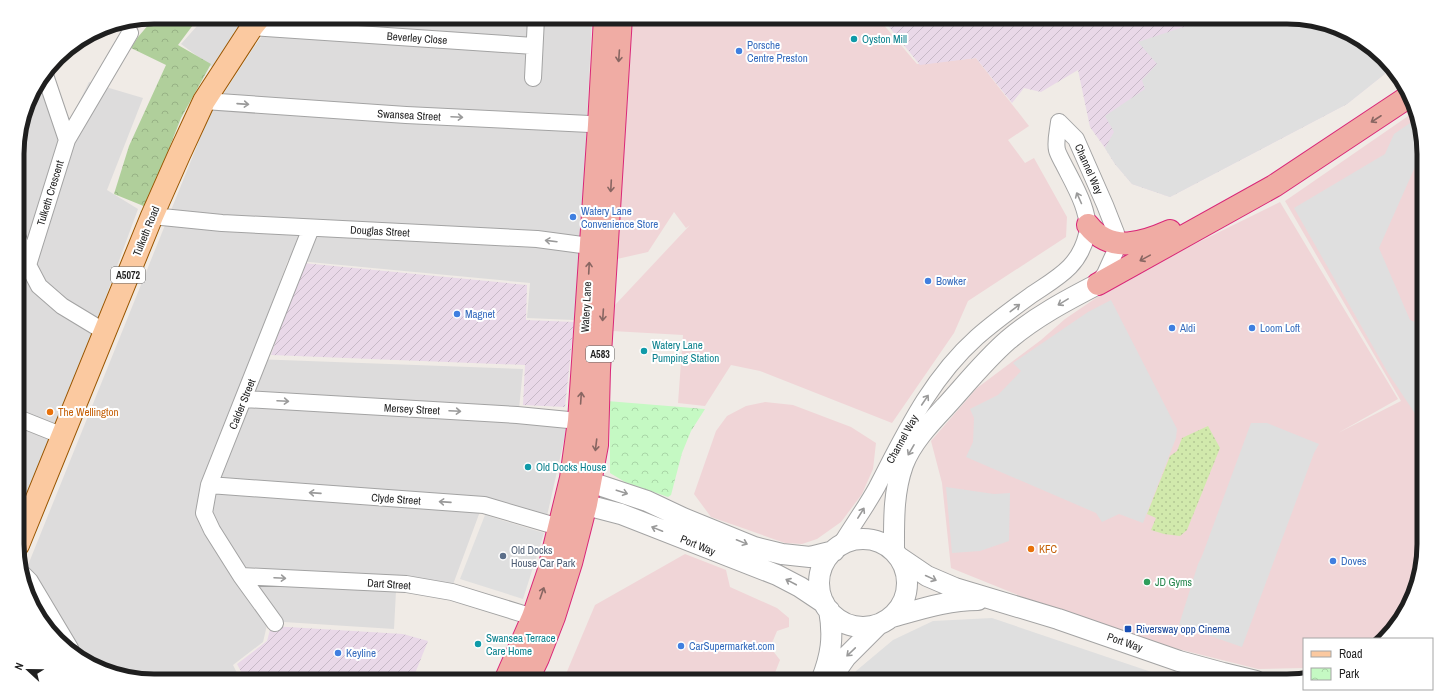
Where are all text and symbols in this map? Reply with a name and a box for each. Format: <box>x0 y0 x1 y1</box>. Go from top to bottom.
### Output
street label: Beverley Close <box>386 29 448 47</box>
place label: Oyston Mill <box>862 32 907 46</box>
marker: Oyston Mill <box>849 34 859 44</box>
place label: Porsche Centre Preston <box>747 38 808 65</box>
marker: Porsche Centre Preston <box>734 46 744 56</box>
one-way arrow <box>615 49 622 62</box>
one-way arrow <box>236 100 249 107</box>
street label: Swansea Street <box>377 106 442 124</box>
one-way arrow <box>450 114 463 121</box>
one-way arrow <box>1370 115 1381 123</box>
street label: Channel Way <box>1072 142 1107 197</box>
street label: Tulketh Crescent <box>33 158 67 227</box>
one-way arrow <box>607 179 614 192</box>
one-way arrow <box>1075 192 1083 204</box>
street label: Tulketh Road <box>130 204 162 258</box>
place label: Watery Lane Convenience Store <box>581 204 658 231</box>
marker: Watery Lane Convenience Store <box>568 212 578 222</box>
street label: Douglas Street <box>350 222 411 240</box>
one-way arrow <box>545 237 558 245</box>
one-way arrow <box>1139 255 1151 262</box>
one-way arrow <box>585 262 592 275</box>
road number: A5072 <box>111 267 145 283</box>
place label: Bowker <box>936 274 966 288</box>
marker: Bowker <box>923 276 933 286</box>
street label: Watery Lane <box>578 281 594 333</box>
one-way arrow <box>1057 299 1069 307</box>
one-way arrow <box>1009 303 1020 312</box>
place label: Magnet <box>465 307 496 321</box>
one-way arrow <box>599 308 606 321</box>
marker: Magnet <box>452 309 462 319</box>
place label: Aldi <box>1179 321 1196 335</box>
place label: Loom Loft <box>1260 321 1301 335</box>
marker: Aldi <box>1167 323 1177 333</box>
marker: Loom Loft <box>1247 323 1257 333</box>
place label: Watery Lane Pumping Station <box>652 338 719 365</box>
road number: A583 <box>586 346 614 362</box>
marker: Watery Lane Pumping Station <box>639 346 649 356</box>
street label: Calder Street <box>226 376 259 431</box>
one-way arrow <box>577 392 584 405</box>
one-way arrow <box>921 394 929 406</box>
one-way arrow <box>276 397 289 405</box>
street label: Mersey Street <box>384 401 441 417</box>
place label: The Wellington <box>58 405 119 419</box>
marker: The Wellington <box>45 407 55 417</box>
one-way arrow <box>448 408 461 415</box>
street label: Channel Way <box>883 412 921 466</box>
one-way arrow <box>592 438 600 451</box>
one-way arrow <box>907 444 915 456</box>
place label: Old Docks House <box>536 460 606 474</box>
marker: Old Docks House <box>523 462 533 472</box>
one-way arrow <box>309 489 322 496</box>
one-way arrow <box>615 489 627 497</box>
street label: Clyde Street <box>371 490 422 508</box>
one-way arrow <box>439 499 452 506</box>
one-way arrow <box>857 507 865 519</box>
one-way arrow <box>652 524 664 532</box>
street label: Port Way <box>678 532 718 559</box>
one-way arrow <box>735 539 747 547</box>
place label: KFC <box>1039 542 1058 556</box>
place label: Old Docks House Car Park <box>511 543 576 570</box>
marker: KFC <box>1026 544 1036 554</box>
marker: Old Docks House Car Park <box>498 551 508 561</box>
place label: Doves <box>1341 554 1367 568</box>
marker: Doves <box>1328 556 1338 566</box>
one-way arrow <box>273 574 286 582</box>
street label: Dart Street <box>367 575 412 593</box>
one-way arrow <box>925 575 937 582</box>
place label: JD Gyms <box>1155 575 1193 589</box>
marker: JD Gyms <box>1142 577 1152 587</box>
one-way arrow <box>785 578 797 585</box>
one-way arrow <box>538 588 546 600</box>
place label: Riversway opp Cinema <box>1136 622 1230 636</box>
marker: Riversway opp Cinema <box>1123 624 1133 634</box>
street label: Port Way <box>1105 629 1145 655</box>
place label: Swansea Terrace Care Home <box>486 631 556 658</box>
legend <box>1303 638 1433 690</box>
marker: Swansea Terrace Care Home <box>473 639 483 649</box>
place label: CarSupermarket.com <box>689 639 775 653</box>
marker: CarSupermarket.com <box>676 641 686 651</box>
place label: Keyline <box>346 646 376 660</box>
text: Road <box>1339 646 1363 662</box>
one-way arrow <box>846 647 856 657</box>
marker: Keyline <box>333 648 343 658</box>
north arrow <box>8 650 48 690</box>
text: N <box>11 661 26 672</box>
text: Park <box>1339 666 1359 682</box>

